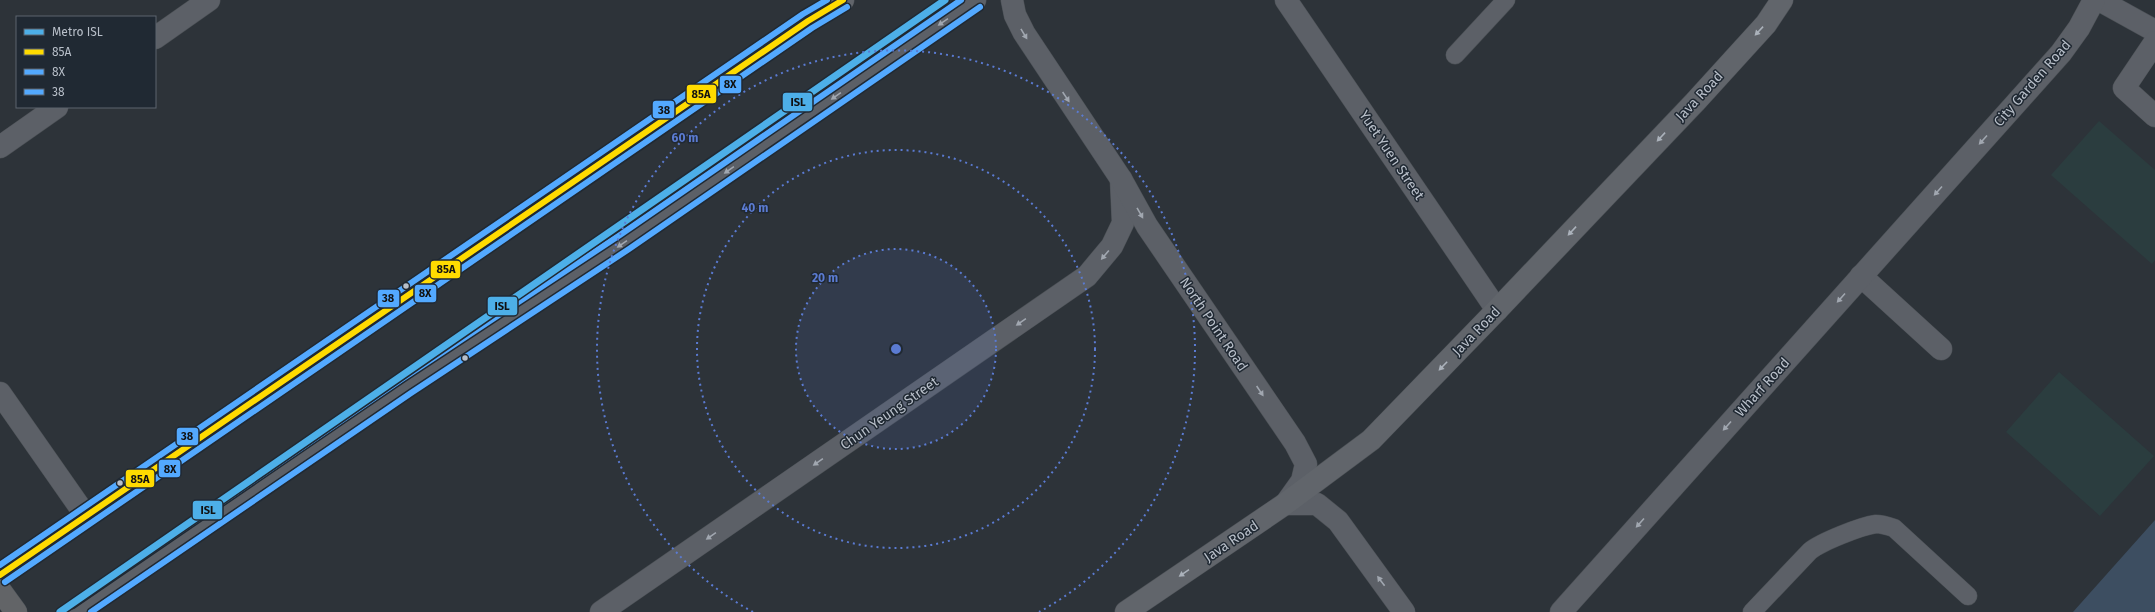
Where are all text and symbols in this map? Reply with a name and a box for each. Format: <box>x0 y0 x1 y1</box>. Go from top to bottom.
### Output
legend <box>16 16 156 108</box>
one-way arrow <box>937 19 949 26</box>
text: Metro ISL <box>52 25 103 39</box>
one-way arrow <box>1755 27 1764 36</box>
one-way arrow <box>1021 28 1028 40</box>
street label: City Garden Road <box>1990 37 2075 130</box>
text: 85A <box>52 45 72 59</box>
text: 8X <box>52 65 66 79</box>
street label: Java Road <box>1672 68 1727 125</box>
line badge: 8X <box>719 75 742 94</box>
text: 8X <box>724 78 737 91</box>
line badge: 85A <box>686 84 717 104</box>
text: 38 <box>52 85 65 99</box>
text: 85A <box>692 88 711 101</box>
line badge: ISL <box>782 92 813 112</box>
one-way arrow <box>831 92 841 100</box>
one-way arrow <box>1062 92 1070 102</box>
text: ISL <box>790 96 806 109</box>
line badge: 38 <box>652 100 675 119</box>
text: 38 <box>657 104 671 117</box>
street label: Yuet Yuen Street <box>1355 107 1428 204</box>
text: 60 m <box>672 131 698 145</box>
one-way arrow <box>1656 132 1666 142</box>
one-way arrow <box>1979 135 1988 145</box>
one-way arrow <box>724 166 734 174</box>
one-way arrow <box>1933 186 1942 196</box>
text: 40 m <box>742 201 768 215</box>
one-way arrow <box>1137 207 1144 219</box>
one-way arrow <box>1568 227 1577 236</box>
one-way arrow <box>617 240 627 248</box>
one-way arrow <box>1100 250 1109 261</box>
line badge: 85A <box>430 260 461 279</box>
text: 85A <box>437 263 456 276</box>
text: 20 m <box>812 271 838 285</box>
street label: North Point Road <box>1176 274 1251 374</box>
unlabelled marker <box>401 281 411 291</box>
line badge: 8X <box>414 284 437 303</box>
text: 8X <box>419 287 432 300</box>
line badge: 38 <box>377 289 400 308</box>
text: 38 <box>381 292 395 305</box>
one-way arrow <box>1837 293 1846 303</box>
line badge: ISL <box>487 296 518 316</box>
text: ISL <box>494 300 510 313</box>
street label: Java Road <box>1449 303 1504 360</box>
one-way arrow <box>1016 318 1026 326</box>
centre of rings <box>889 342 903 356</box>
unlabelled marker <box>460 353 470 363</box>
street label: Wharf Road <box>1731 354 1793 420</box>
one-way arrow <box>1438 361 1448 371</box>
street label: Chun Yeung Street <box>837 373 942 454</box>
one-way arrow <box>1256 385 1264 396</box>
one-way arrow <box>1722 421 1731 431</box>
line badge: 38 <box>176 427 199 446</box>
text: 38 <box>180 430 194 443</box>
one-way arrow <box>813 458 823 466</box>
line badge: 8X <box>158 459 181 478</box>
text: 8X <box>164 463 177 476</box>
line badge: 85A <box>125 469 155 488</box>
text: 85A <box>131 473 150 486</box>
unlabelled marker <box>115 478 125 488</box>
line badge: ISL <box>192 500 223 520</box>
text: ISL <box>200 504 216 517</box>
street label: Java Road <box>1201 517 1262 566</box>
one-way arrow <box>1635 518 1645 528</box>
one-way arrow <box>706 532 716 540</box>
one-way arrow <box>1178 570 1189 577</box>
one-way arrow <box>1376 575 1385 586</box>

